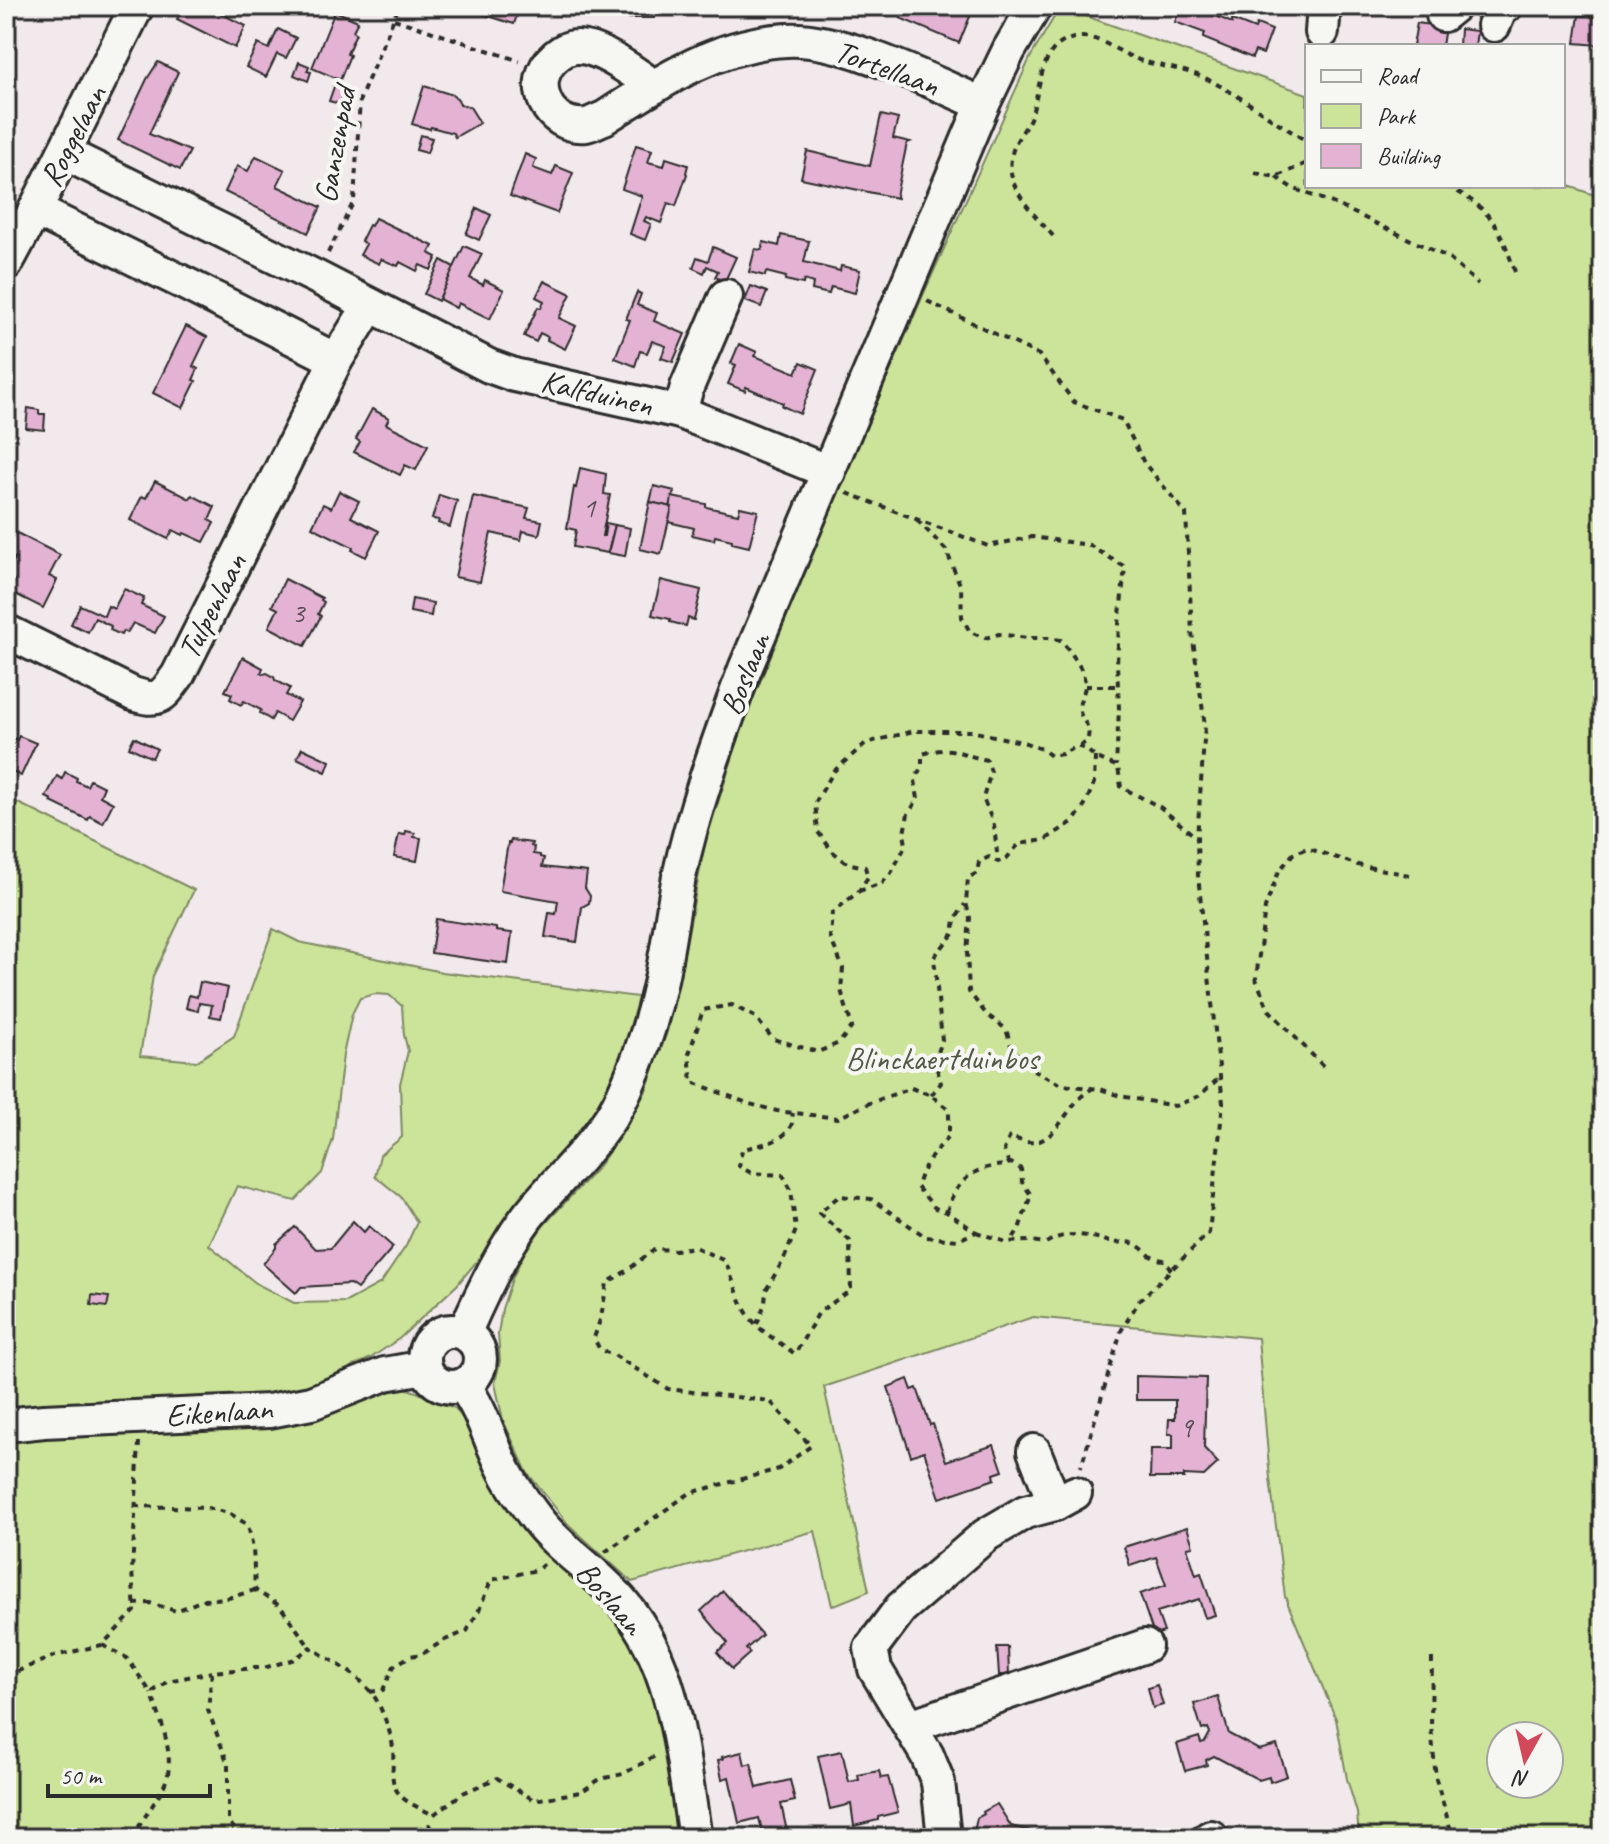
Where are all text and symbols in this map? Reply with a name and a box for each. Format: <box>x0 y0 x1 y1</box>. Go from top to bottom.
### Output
street label: Tortellaan <box>829 30 945 106</box>
legend <box>1305 44 1565 188</box>
text: Road <box>1377 61 1421 91</box>
street label: Roggelaan <box>30 77 117 194</box>
street label: Ganzenpad <box>305 79 366 206</box>
text: Park <box>1377 101 1417 131</box>
text: Building <box>1377 141 1442 171</box>
street label: Kalfduinen <box>537 360 657 426</box>
house number: 1 <box>583 490 597 525</box>
street label: Tulpenlaan <box>168 546 256 666</box>
house number: 3 <box>292 595 307 630</box>
street label: Boslaan <box>710 626 780 721</box>
park label: Blinckaertduinbos <box>846 1038 1041 1079</box>
street label: Eikenlaan <box>165 1388 275 1436</box>
house number: 9 <box>1180 1410 1195 1445</box>
street label: Boslaan <box>567 1553 654 1645</box>
north arrow <box>1485 1720 1565 1800</box>
scale bar <box>48 1748 210 1798</box>
text: 50 m <box>60 1761 103 1791</box>
text: N <box>1510 1764 1531 1794</box>

